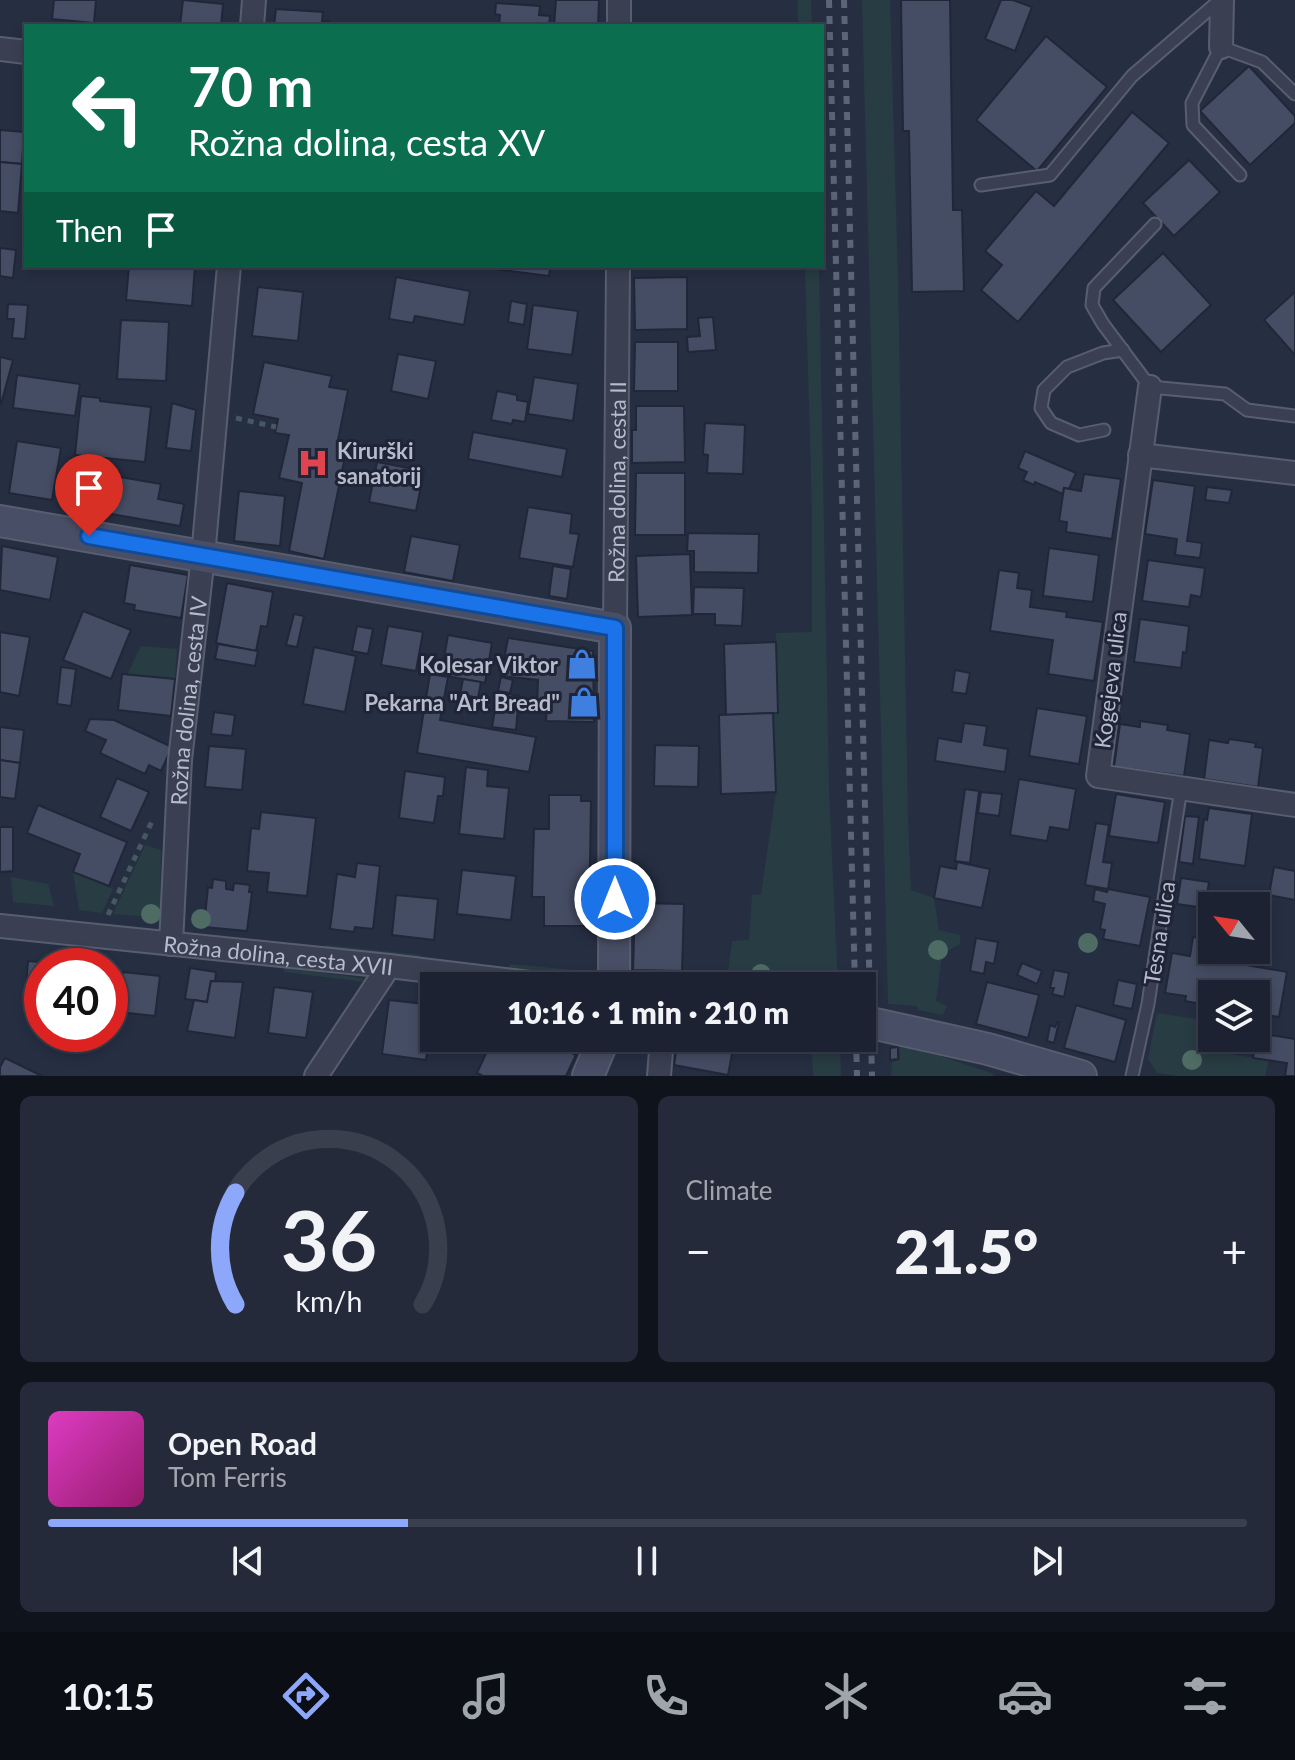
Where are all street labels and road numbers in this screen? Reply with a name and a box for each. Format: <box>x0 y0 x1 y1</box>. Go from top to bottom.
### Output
street label: Rožna dolina, cesta II <box>602 381 631 583</box>
street label: Rožna dolina, cesta IV <box>164 594 212 806</box>
street label: Kogejeva ulica <box>1088 610 1132 750</box>
street label: Tesna ulica <box>1137 879 1181 987</box>
street label: Rožna dolina, cesta XVII <box>162 929 395 980</box>

